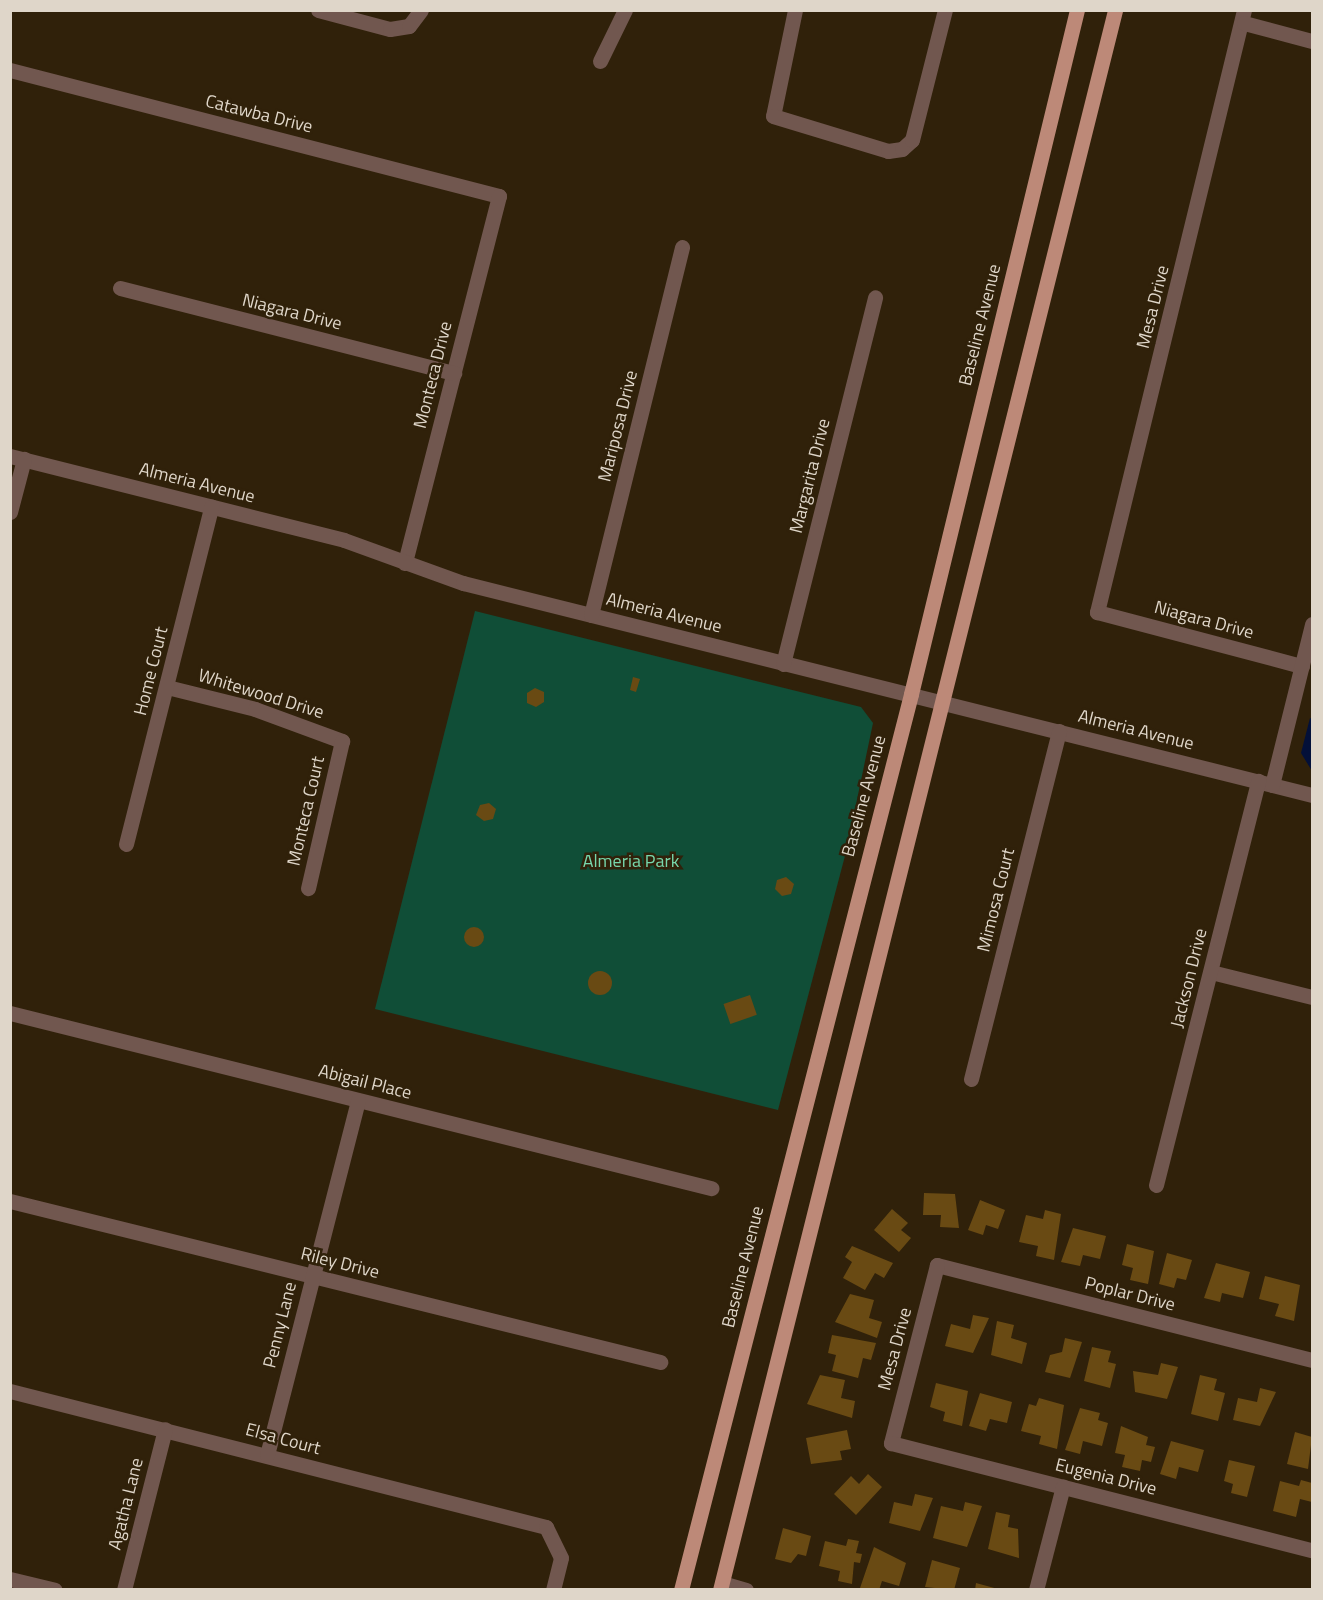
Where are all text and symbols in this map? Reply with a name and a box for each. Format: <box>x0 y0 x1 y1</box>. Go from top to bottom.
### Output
street label: Catawba Drive <box>203 90 315 138</box>
street label: Baseline Avenue <box>954 262 1006 388</box>
street label: Mesa Drive <box>1132 263 1174 351</box>
street label: Niagara Drive <box>240 289 344 335</box>
street label: Monteca Drive <box>409 319 457 431</box>
street label: Mariposa Drive <box>594 368 642 484</box>
street label: Margarita Drive <box>785 416 835 536</box>
street label: Almeria Avenue <box>137 458 257 508</box>
street label: Almeria Avenue <box>604 588 724 638</box>
street label: Niagara Drive <box>1152 596 1256 644</box>
street label: Home Court <box>130 624 172 718</box>
street label: Whitewood Drive <box>196 665 326 723</box>
street label: Almeria Avenue <box>1076 705 1196 755</box>
street label: Baseline Avenue <box>837 733 891 859</box>
street label: Monteca Court <box>283 754 329 868</box>
street label: Mimosa Court <box>973 846 1019 954</box>
park label: Almeria Park <box>583 850 679 872</box>
street label: Jackson Drive <box>1166 926 1212 1030</box>
street label: Abigail Place <box>316 1060 414 1104</box>
street label: Baseline Avenue <box>717 1204 769 1330</box>
street label: Riley Drive <box>299 1243 381 1283</box>
street label: Poplar Drive <box>1083 1272 1177 1316</box>
street label: Penny Lane <box>259 1280 301 1370</box>
street label: Mesa Drive <box>874 1305 916 1393</box>
street label: Elsa Court <box>243 1419 323 1459</box>
street label: Eugenia Drive <box>1053 1454 1159 1500</box>
street label: Agatha Lane <box>104 1456 148 1552</box>

